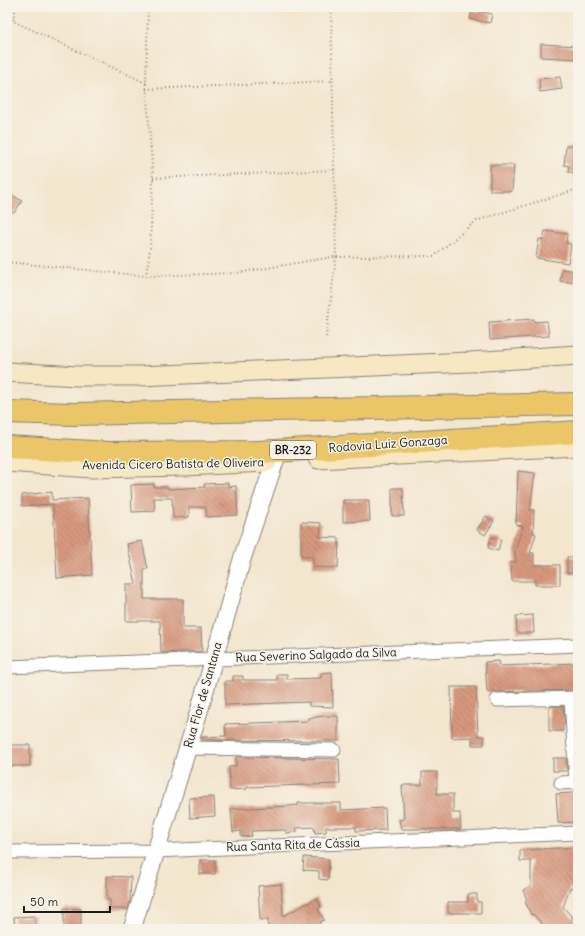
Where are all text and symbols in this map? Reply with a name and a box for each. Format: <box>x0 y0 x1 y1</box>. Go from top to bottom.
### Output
street label: Rodovia Luiz Gonzaga <box>328 432 448 455</box>
road number: BR-232 <box>270 441 316 459</box>
street label: Avenida Cicero Batista de Oliveira <box>82 454 264 473</box>
street label: Rua Flor de Santana <box>180 640 225 750</box>
street label: Rua Severino Salgado da Silva <box>235 644 397 665</box>
street label: Rua Santa Rita de Cássia <box>226 835 360 854</box>
scale bar <box>24 888 110 914</box>
text: 50 m <box>30 894 59 909</box>

